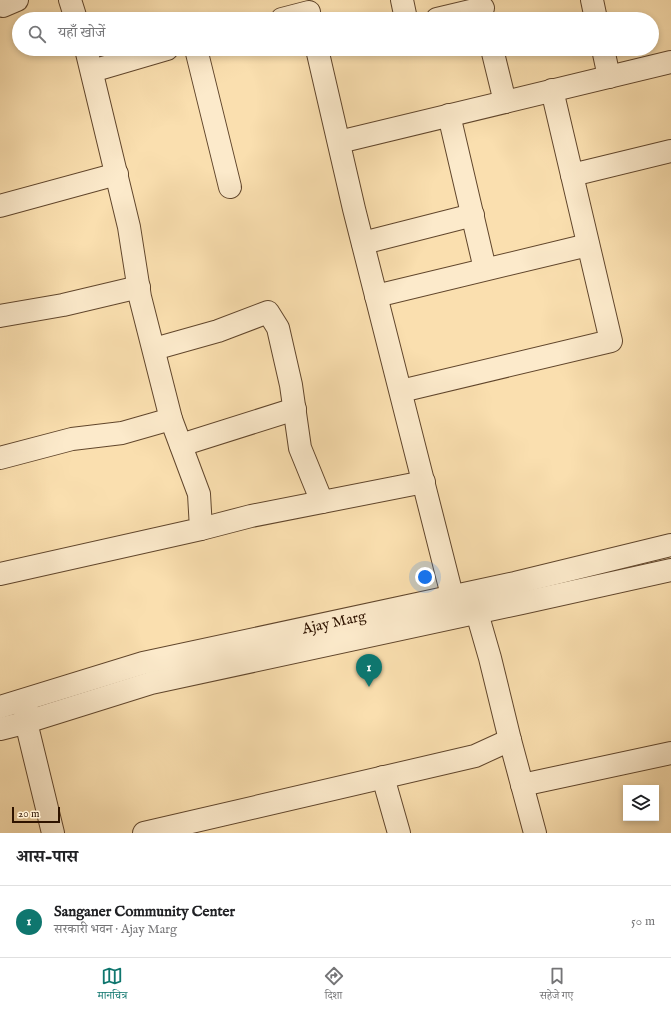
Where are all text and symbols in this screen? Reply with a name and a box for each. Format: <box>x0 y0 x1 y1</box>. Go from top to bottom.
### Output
search box <box>12 12 659 56</box>
icon: search <box>26 23 48 45</box>
text: यहाँ खोजें <box>58 23 105 42</box>
your location <box>415 567 435 587</box>
street label: Ajay Marg <box>299 606 369 638</box>
pin: 1 <box>356 654 382 687</box>
map controls <box>623 785 659 821</box>
button: layers <box>623 785 659 821</box>
scale bar <box>12 805 60 824</box>
text: 20 m <box>18 807 39 821</box>
text: आस-पास <box>16 847 78 868</box>
text: Sanganer Community Center <box>54 902 235 921</box>
text: 1 <box>27 913 31 930</box>
text: 50 m <box>631 913 655 930</box>
text: सरकारी भवन · Ajay Marg <box>54 921 177 938</box>
tab: मानचित्र <box>98 965 127 1006</box>
tab: दिशा <box>323 965 345 1006</box>
tab: सहेजे गए <box>540 965 573 1006</box>

